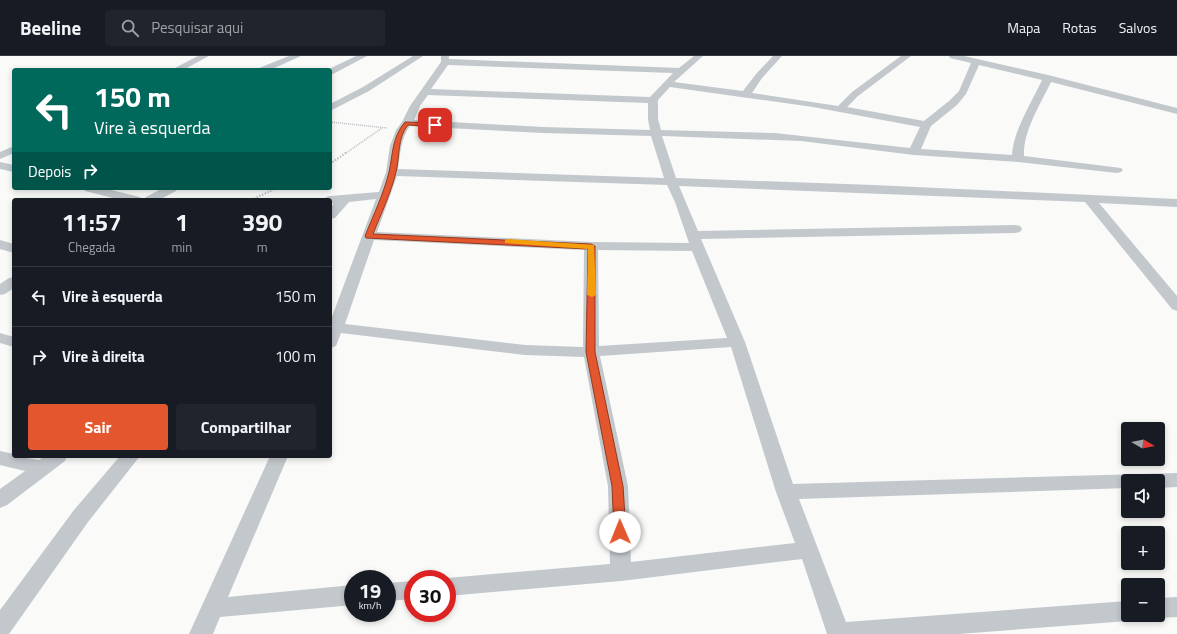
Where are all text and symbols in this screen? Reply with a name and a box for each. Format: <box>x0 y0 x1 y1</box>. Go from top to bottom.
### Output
search box <box>105 10 385 46</box>
text: Beeline <box>20 13 81 42</box>
text: Pesquisar aqui <box>151 16 243 39</box>
icon: search <box>119 17 141 39</box>
text: Mapa <box>1007 17 1040 38</box>
text: Rotas <box>1062 17 1097 38</box>
text: Salvos <box>1119 17 1157 38</box>
text: 150 m <box>94 75 171 118</box>
icon: left <box>28 84 80 136</box>
pin <box>418 108 452 142</box>
text: Vire à esquerda <box>94 114 211 141</box>
icon: arrive <box>424 114 446 136</box>
text: Depois <box>28 160 71 183</box>
icon: right <box>79 160 101 182</box>
text: 11:57 <box>62 204 122 240</box>
text: 1 <box>175 204 189 240</box>
text: 390 <box>242 204 282 240</box>
text: Chegada <box>68 237 115 257</box>
text: min <box>171 237 192 257</box>
text: m <box>257 237 268 257</box>
text: Vire à esquerda <box>62 285 163 308</box>
text: 150 m <box>275 285 316 308</box>
icon: left <box>28 286 50 308</box>
text: Vire à direita <box>62 345 145 368</box>
text: 100 m <box>275 345 316 368</box>
icon: right <box>28 346 50 368</box>
button: Sair <box>28 404 168 450</box>
button: Compartilhar <box>176 404 316 450</box>
north arrow <box>1121 422 1165 466</box>
map controls <box>1121 422 1165 622</box>
button: sound <box>1121 474 1165 518</box>
position arrow <box>599 511 641 553</box>
button: + <box>1121 526 1165 570</box>
speed limit sign: 30 <box>404 570 456 622</box>
text: 19 <box>359 575 381 606</box>
button: − <box>1121 578 1165 622</box>
text: km/h <box>359 598 381 613</box>

